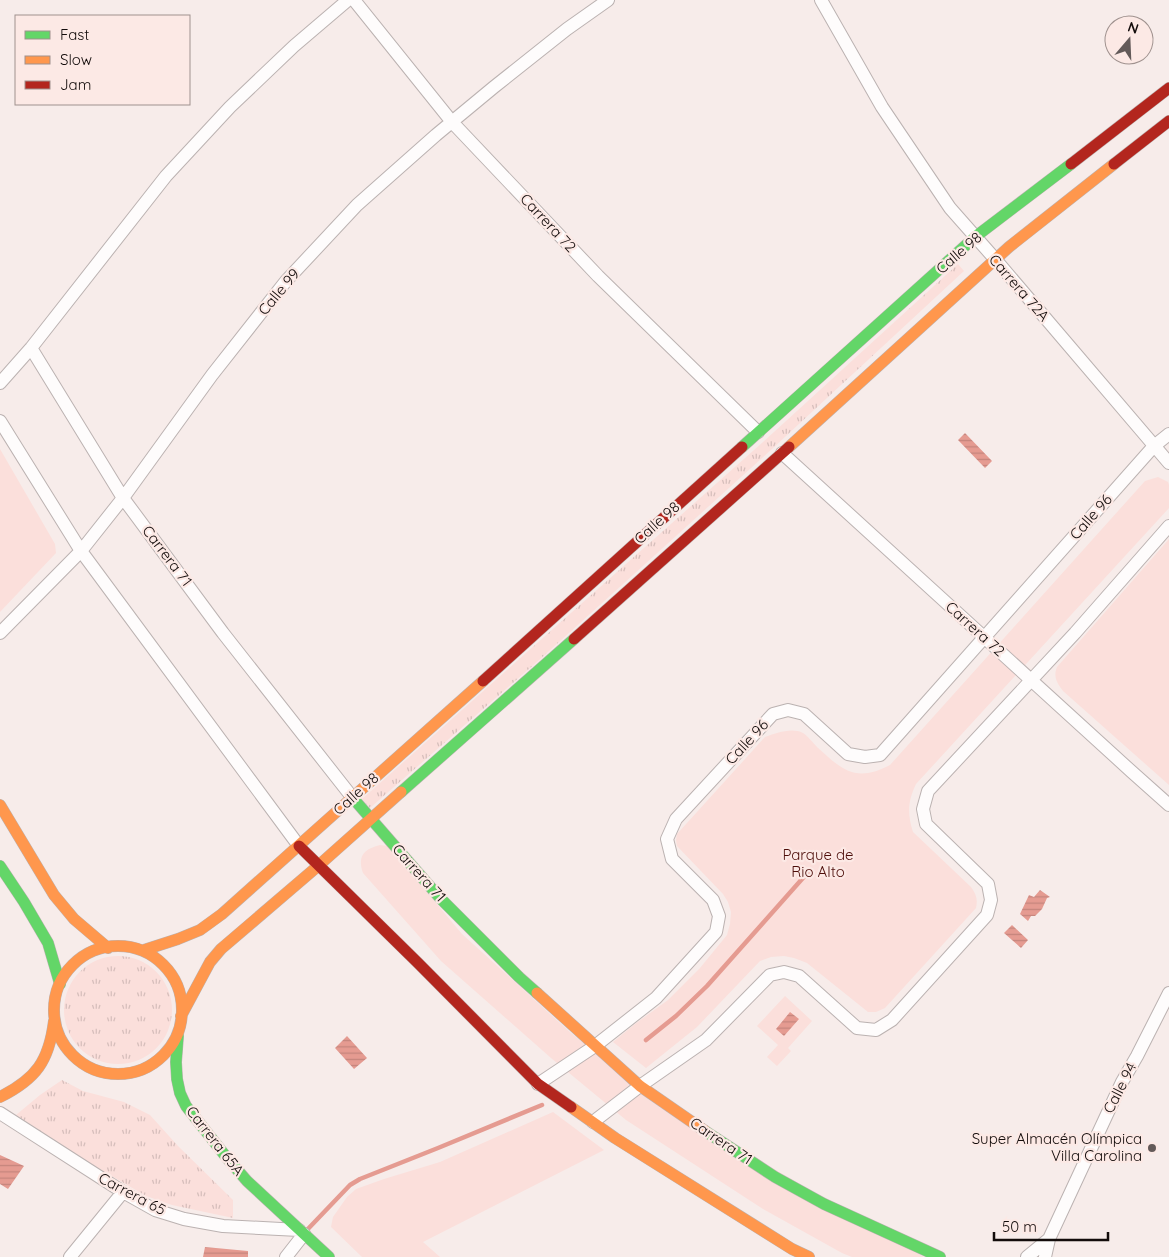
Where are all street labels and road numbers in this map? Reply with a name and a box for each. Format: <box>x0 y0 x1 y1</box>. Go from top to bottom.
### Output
street label: Carrera 72 <box>516 189 580 256</box>
street label: Calle 98 <box>932 228 986 278</box>
street label: Carrera 72A <box>985 250 1054 325</box>
street label: Calle 99 <box>254 265 304 319</box>
street label: Calle 96 <box>1065 490 1116 543</box>
street label: Calle 98 <box>630 497 683 548</box>
street label: Carrera 71 <box>138 521 196 590</box>
street label: Carrera 72 <box>942 597 1009 660</box>
street label: Calle 96 <box>721 715 772 768</box>
street label: Calle 98 <box>329 768 382 819</box>
street label: Carrera 71 <box>388 840 450 906</box>
street label: Calle 94 <box>1099 1059 1140 1116</box>
street label: Carrera 65A <box>182 1102 249 1180</box>
street label: Carrera 71 <box>686 1113 756 1168</box>
street label: Carrera 65 <box>95 1168 169 1219</box>

